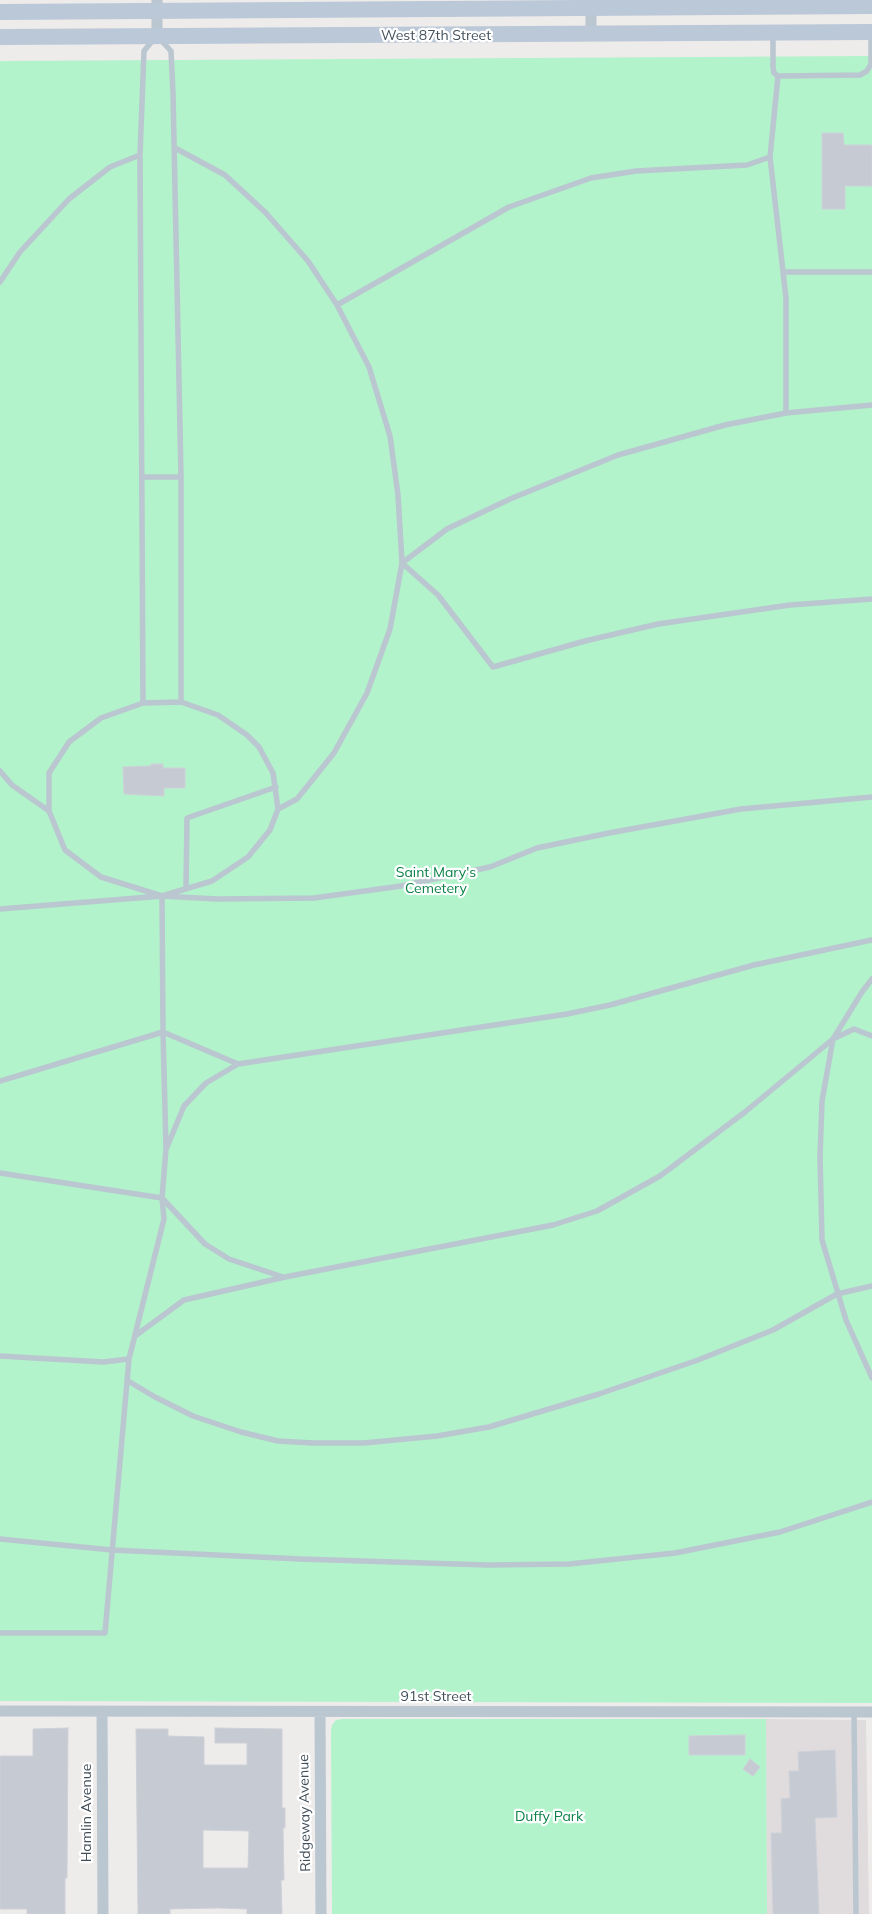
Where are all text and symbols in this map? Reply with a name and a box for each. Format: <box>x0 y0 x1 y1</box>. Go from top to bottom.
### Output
street label: West 87th Street <box>381 28 491 44</box>
park label: Saint Mary's Cemetery <box>396 865 476 898</box>
street label: 91st Street <box>401 1689 471 1705</box>
street label: Ridgeway Avenue <box>296 1754 314 1872</box>
street label: Hamlin Avenue <box>79 1764 95 1862</box>
park label: Duffy Park <box>515 1809 583 1825</box>

